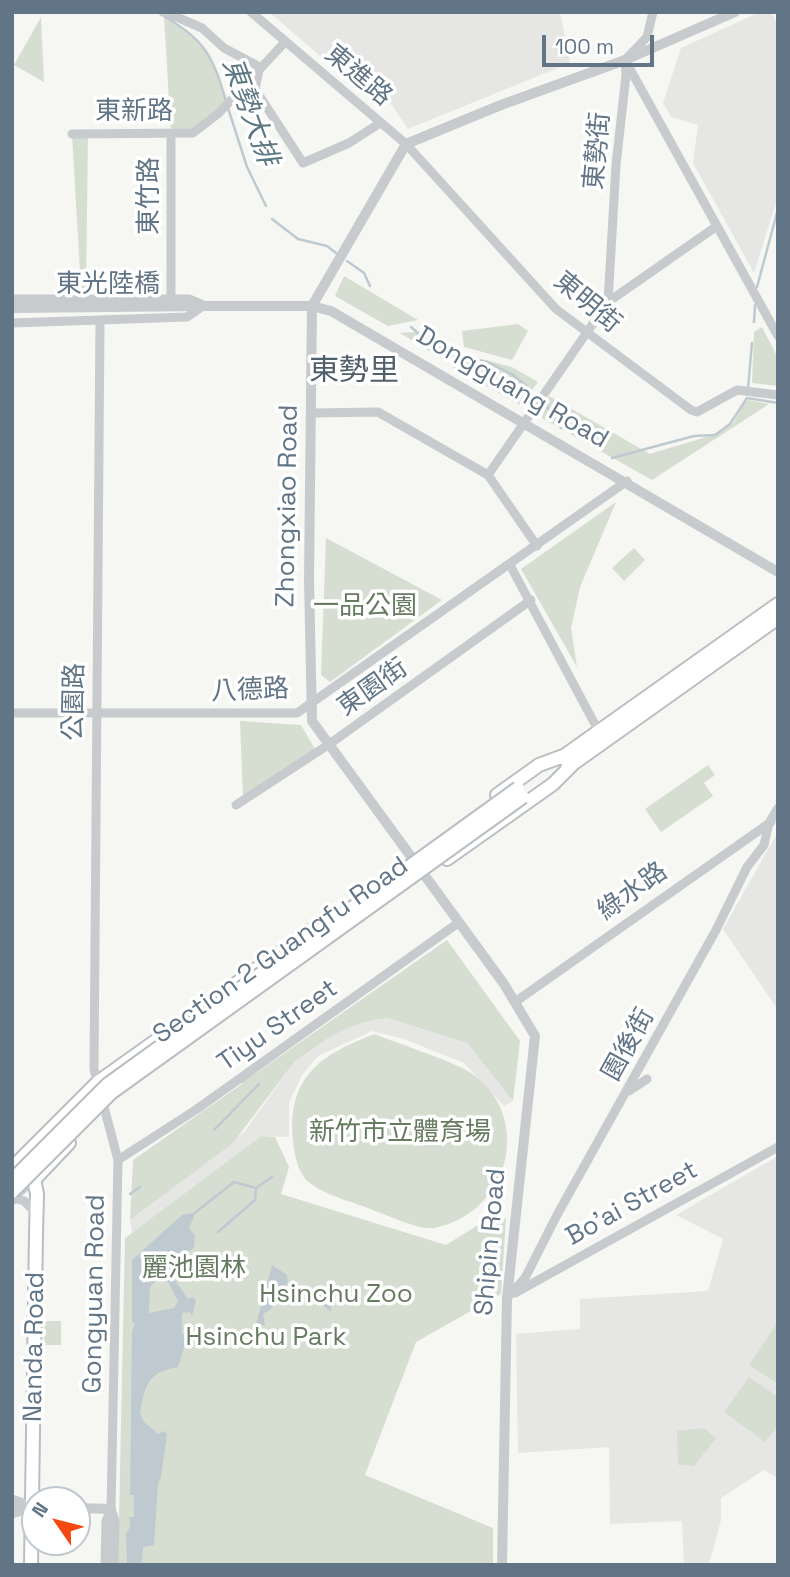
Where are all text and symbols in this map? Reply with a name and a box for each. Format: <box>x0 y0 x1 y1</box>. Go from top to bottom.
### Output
scale bar <box>545 21 657 65</box>
text: 100 m <box>555 33 614 60</box>
street label: 東進路 <box>318 39 398 113</box>
water label: 東勢大排 <box>214 54 284 170</box>
street label: 東新路 <box>95 96 173 128</box>
street label: 東勢街 <box>579 111 617 191</box>
street label: 東竹路 <box>134 157 166 235</box>
street label: 東明街 <box>547 266 627 340</box>
street label: 東光陸橋 <box>56 269 160 301</box>
street label: Dongguang Road <box>410 320 614 456</box>
district label: 東勢里 <box>309 354 399 390</box>
street label: Zhongxiao Road <box>271 404 305 608</box>
park label: 一品公園 <box>313 591 417 623</box>
street label: 東園街 <box>332 653 414 723</box>
street label: 公園路 <box>59 663 91 741</box>
street label: 八德路 <box>210 674 290 708</box>
street label: Section 2 Guangfu Road <box>147 851 415 1051</box>
street label: 綠水路 <box>592 856 674 928</box>
street label: Tiyu Street <box>212 973 344 1079</box>
street label: 園後街 <box>596 1003 662 1087</box>
park label: 新竹市立體育場 <box>309 1117 491 1149</box>
street label: Bo'ai Street <box>561 1155 703 1253</box>
street label: Shipin Road <box>469 1167 513 1317</box>
street label: Gongyuan Road <box>78 1194 112 1394</box>
park label: 麗池園林 <box>142 1253 246 1285</box>
street label: Nanda Road <box>18 1272 52 1422</box>
park label: Hsinchu Zoo <box>259 1279 413 1311</box>
park label: Hsinchu Park <box>185 1322 347 1354</box>
north arrow <box>21 1486 91 1556</box>
text: N <box>26 1497 54 1522</box>

